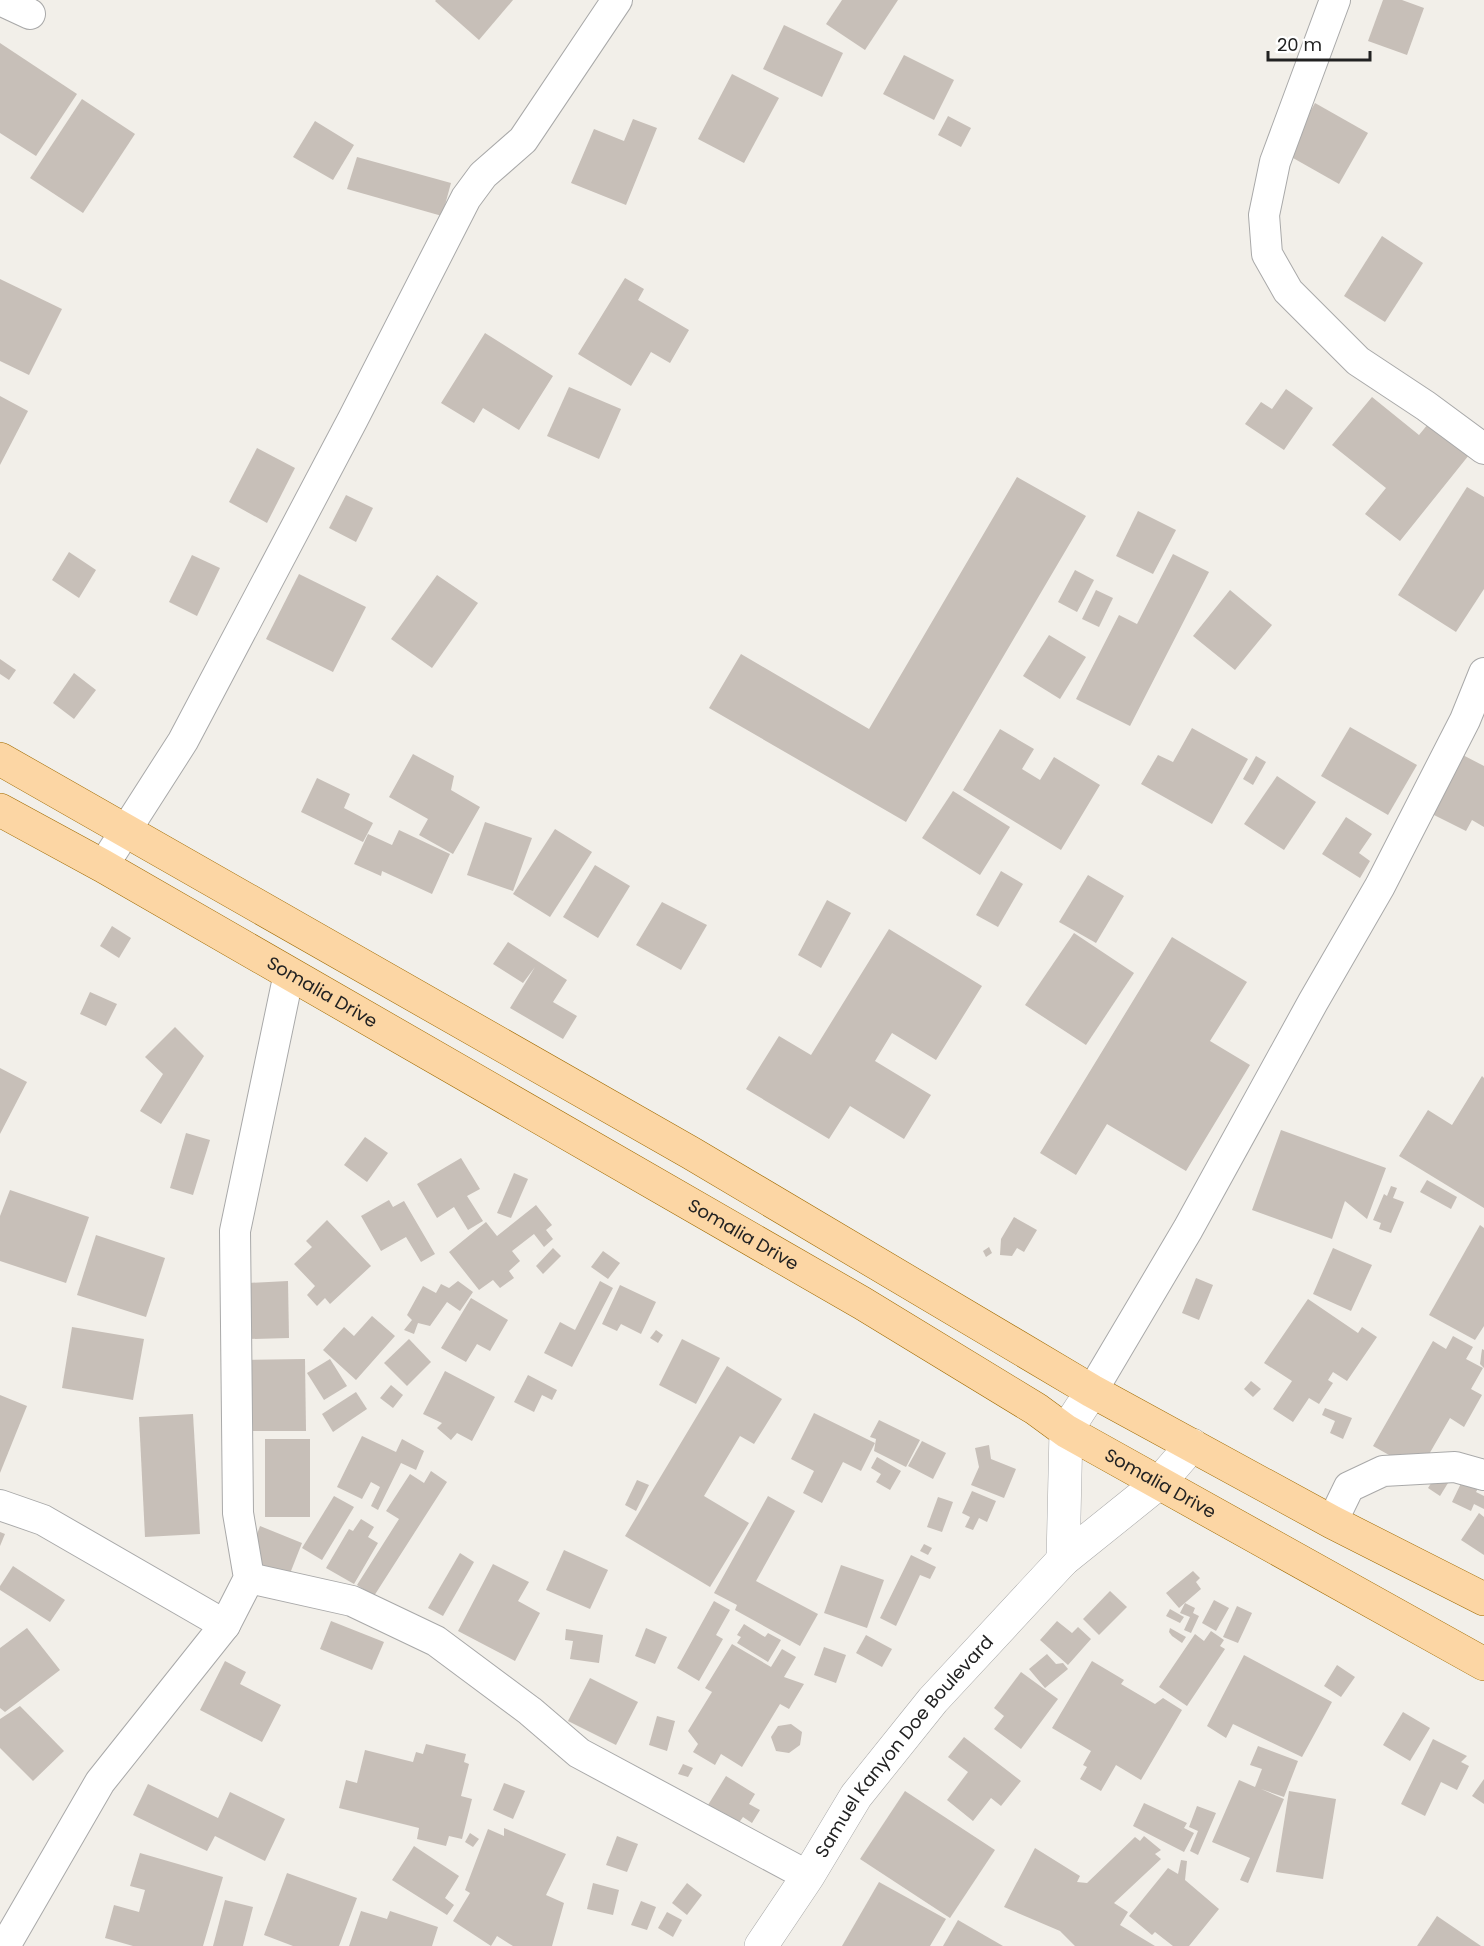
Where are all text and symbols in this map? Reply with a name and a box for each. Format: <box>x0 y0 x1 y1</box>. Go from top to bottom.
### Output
scale bar <box>1268 24 1370 62</box>
text: 20 m <box>1277 32 1322 57</box>
street label: Somalia Drive <box>262 950 382 1033</box>
street label: Somalia Drive <box>684 1192 803 1276</box>
street label: Somalia Drive <box>1100 1442 1221 1524</box>
street label: Samuel Kanyon Doe Boulevard <box>809 1630 999 1862</box>

